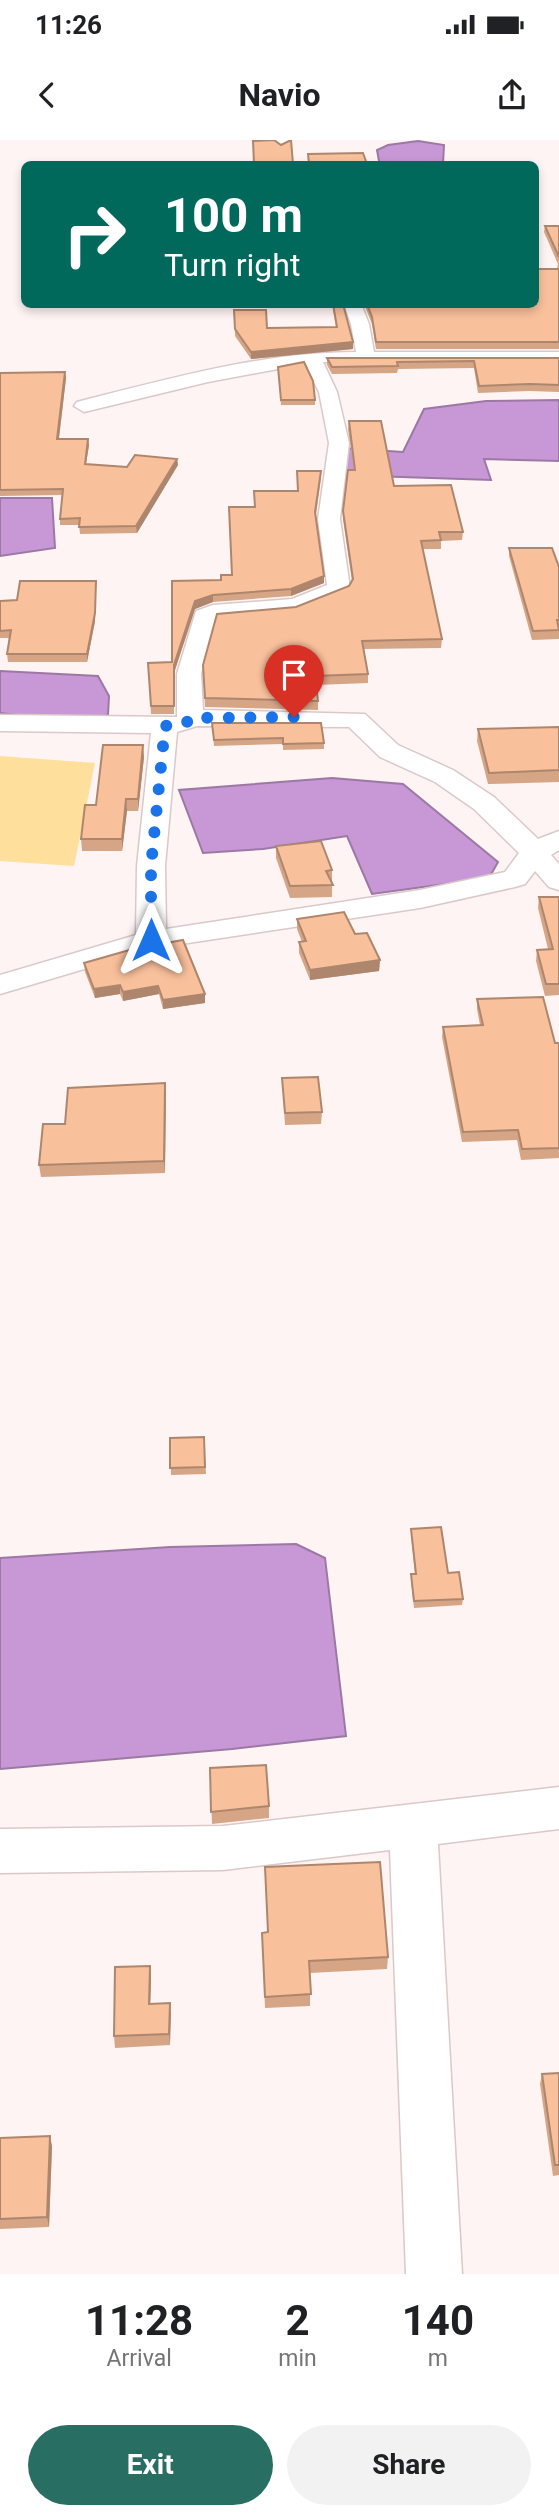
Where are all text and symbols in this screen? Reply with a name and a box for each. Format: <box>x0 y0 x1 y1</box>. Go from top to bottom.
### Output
text: 11:26 <box>35 10 102 40</box>
icon: back <box>28 76 66 114</box>
text: Navio <box>238 76 321 114</box>
icon: share <box>493 76 531 114</box>
text: 100 m <box>164 187 303 244</box>
icon: right <box>49 189 140 280</box>
text: Turn right <box>164 246 300 284</box>
pin <box>264 645 324 717</box>
icon: arrive <box>275 656 313 694</box>
position arrow <box>114 903 188 977</box>
text: 11:28 <box>85 2296 193 2345</box>
text: 2 <box>285 2296 310 2345</box>
text: 140 <box>402 2296 474 2345</box>
text: Arrival <box>106 2345 172 2372</box>
text: min <box>278 2345 317 2372</box>
text: m <box>428 2345 448 2372</box>
button: Exit <box>28 2425 273 2505</box>
button: Share <box>287 2425 531 2505</box>

